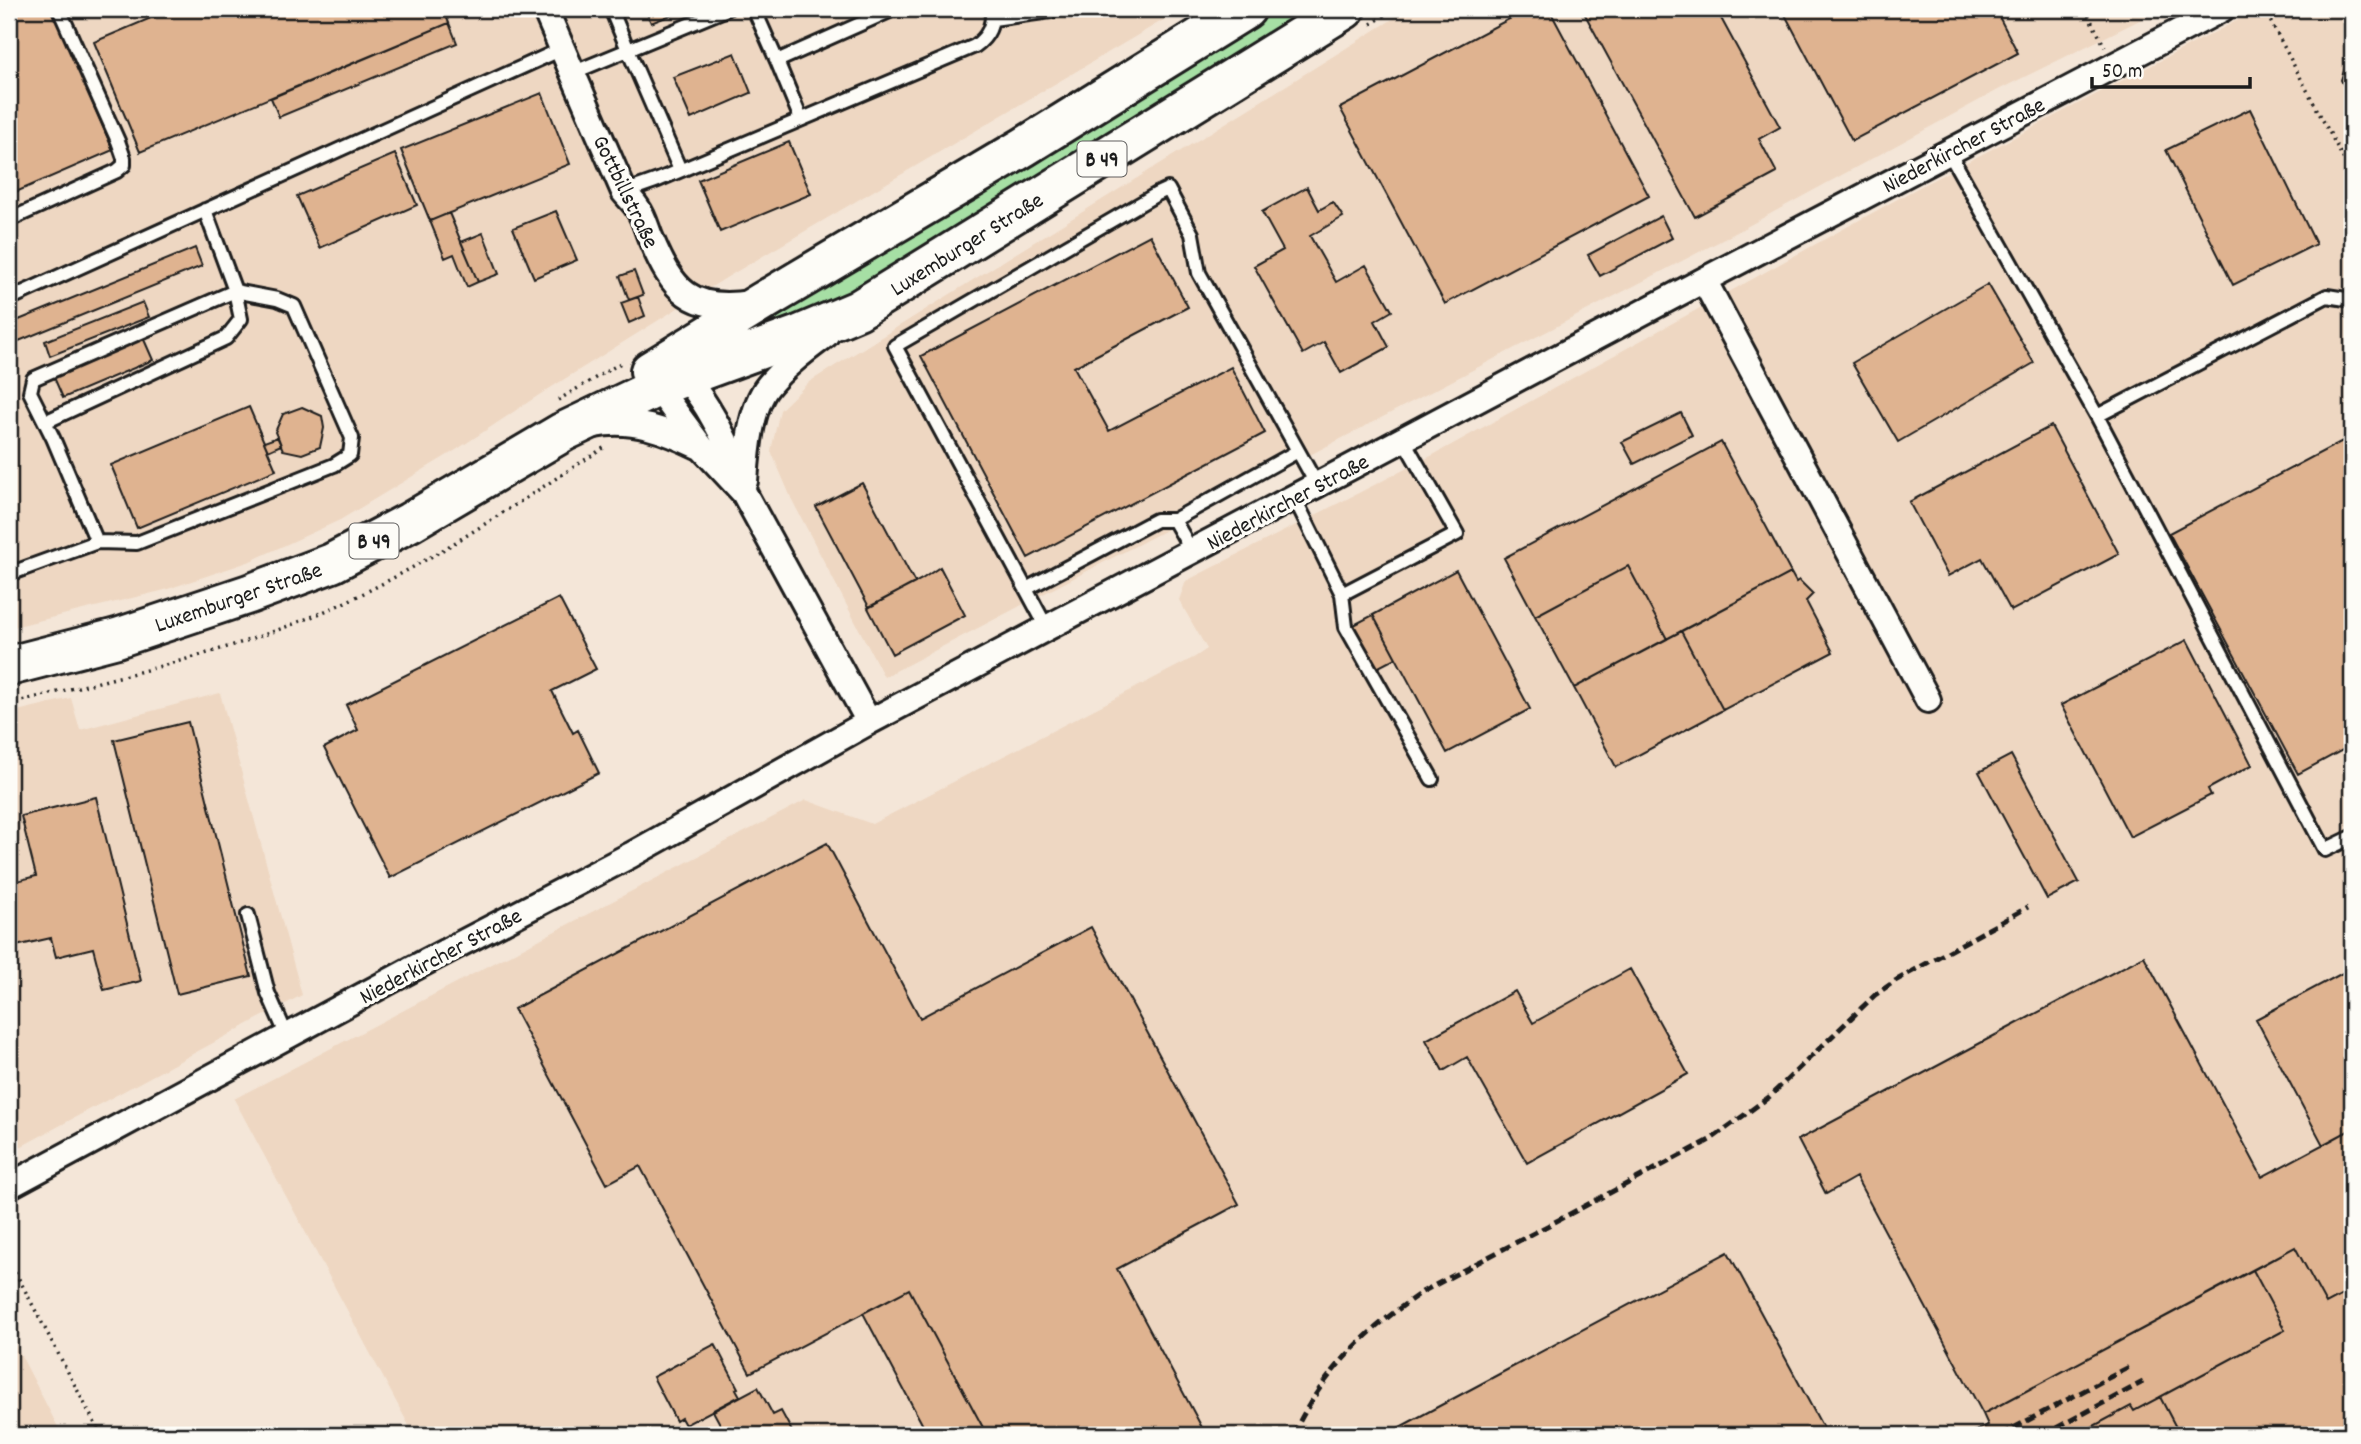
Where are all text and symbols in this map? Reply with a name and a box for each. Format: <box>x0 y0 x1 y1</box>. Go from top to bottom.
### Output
scale bar <box>2092 46 2249 90</box>
text: 50 m <box>2102 58 2142 88</box>
street label: Niederkircher Straße <box>1877 90 2052 204</box>
street label: Gottbillstraße <box>582 130 666 255</box>
road number: B 49 <box>1078 142 1126 176</box>
street label: Luxemburger Straße <box>885 186 1051 306</box>
street label: Niederkircher Straße <box>1201 447 1376 561</box>
road number: B 49 <box>350 524 398 558</box>
street label: Luxemburger Straße <box>151 555 327 643</box>
street label: Niederkircher Straße <box>354 901 529 1015</box>

